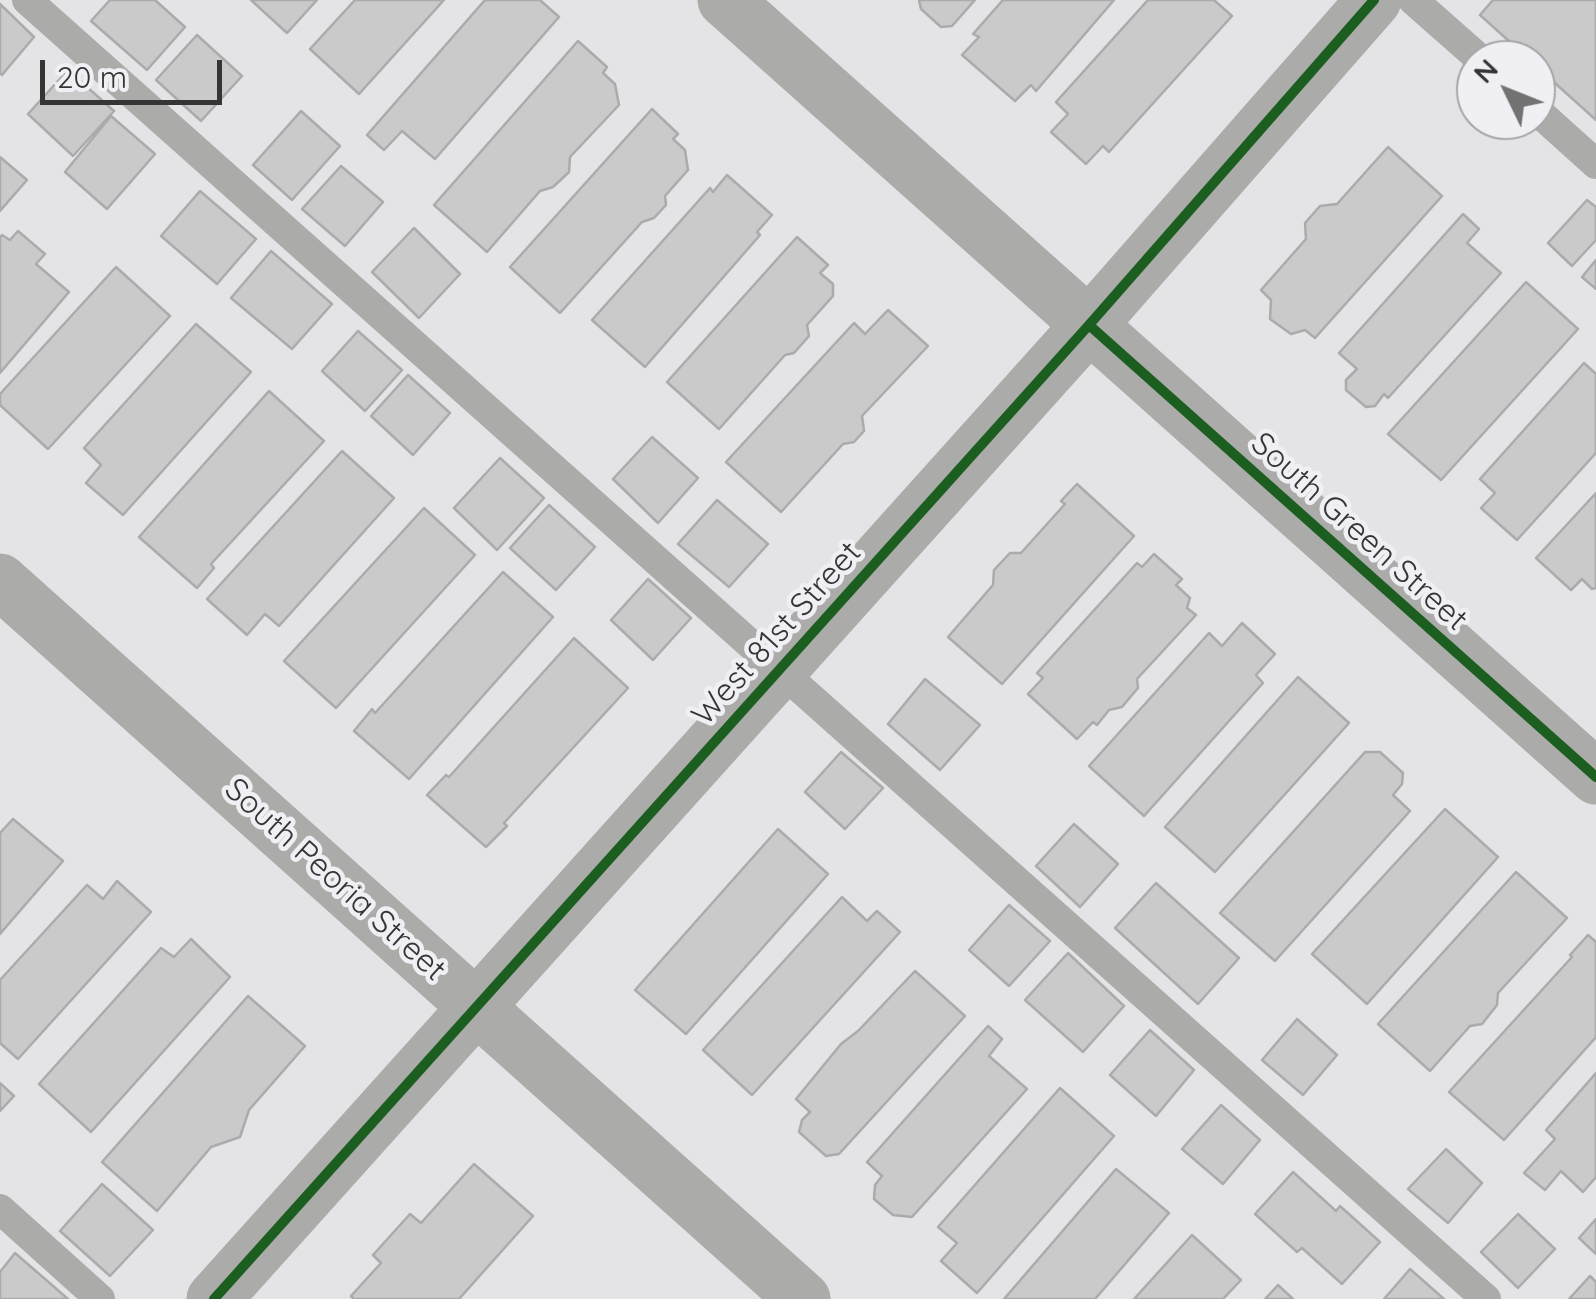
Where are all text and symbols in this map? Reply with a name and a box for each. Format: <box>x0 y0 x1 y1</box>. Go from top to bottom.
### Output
scale bar <box>45 40 228 102</box>
north arrow <box>1456 40 1556 140</box>
text: N <box>1465 51 1505 90</box>
text: 20 m <box>57 58 127 96</box>
street label: South Green Street <box>1243 425 1475 639</box>
street label: West 81st Street <box>684 534 870 734</box>
street label: South Peoria Street <box>217 771 453 989</box>

